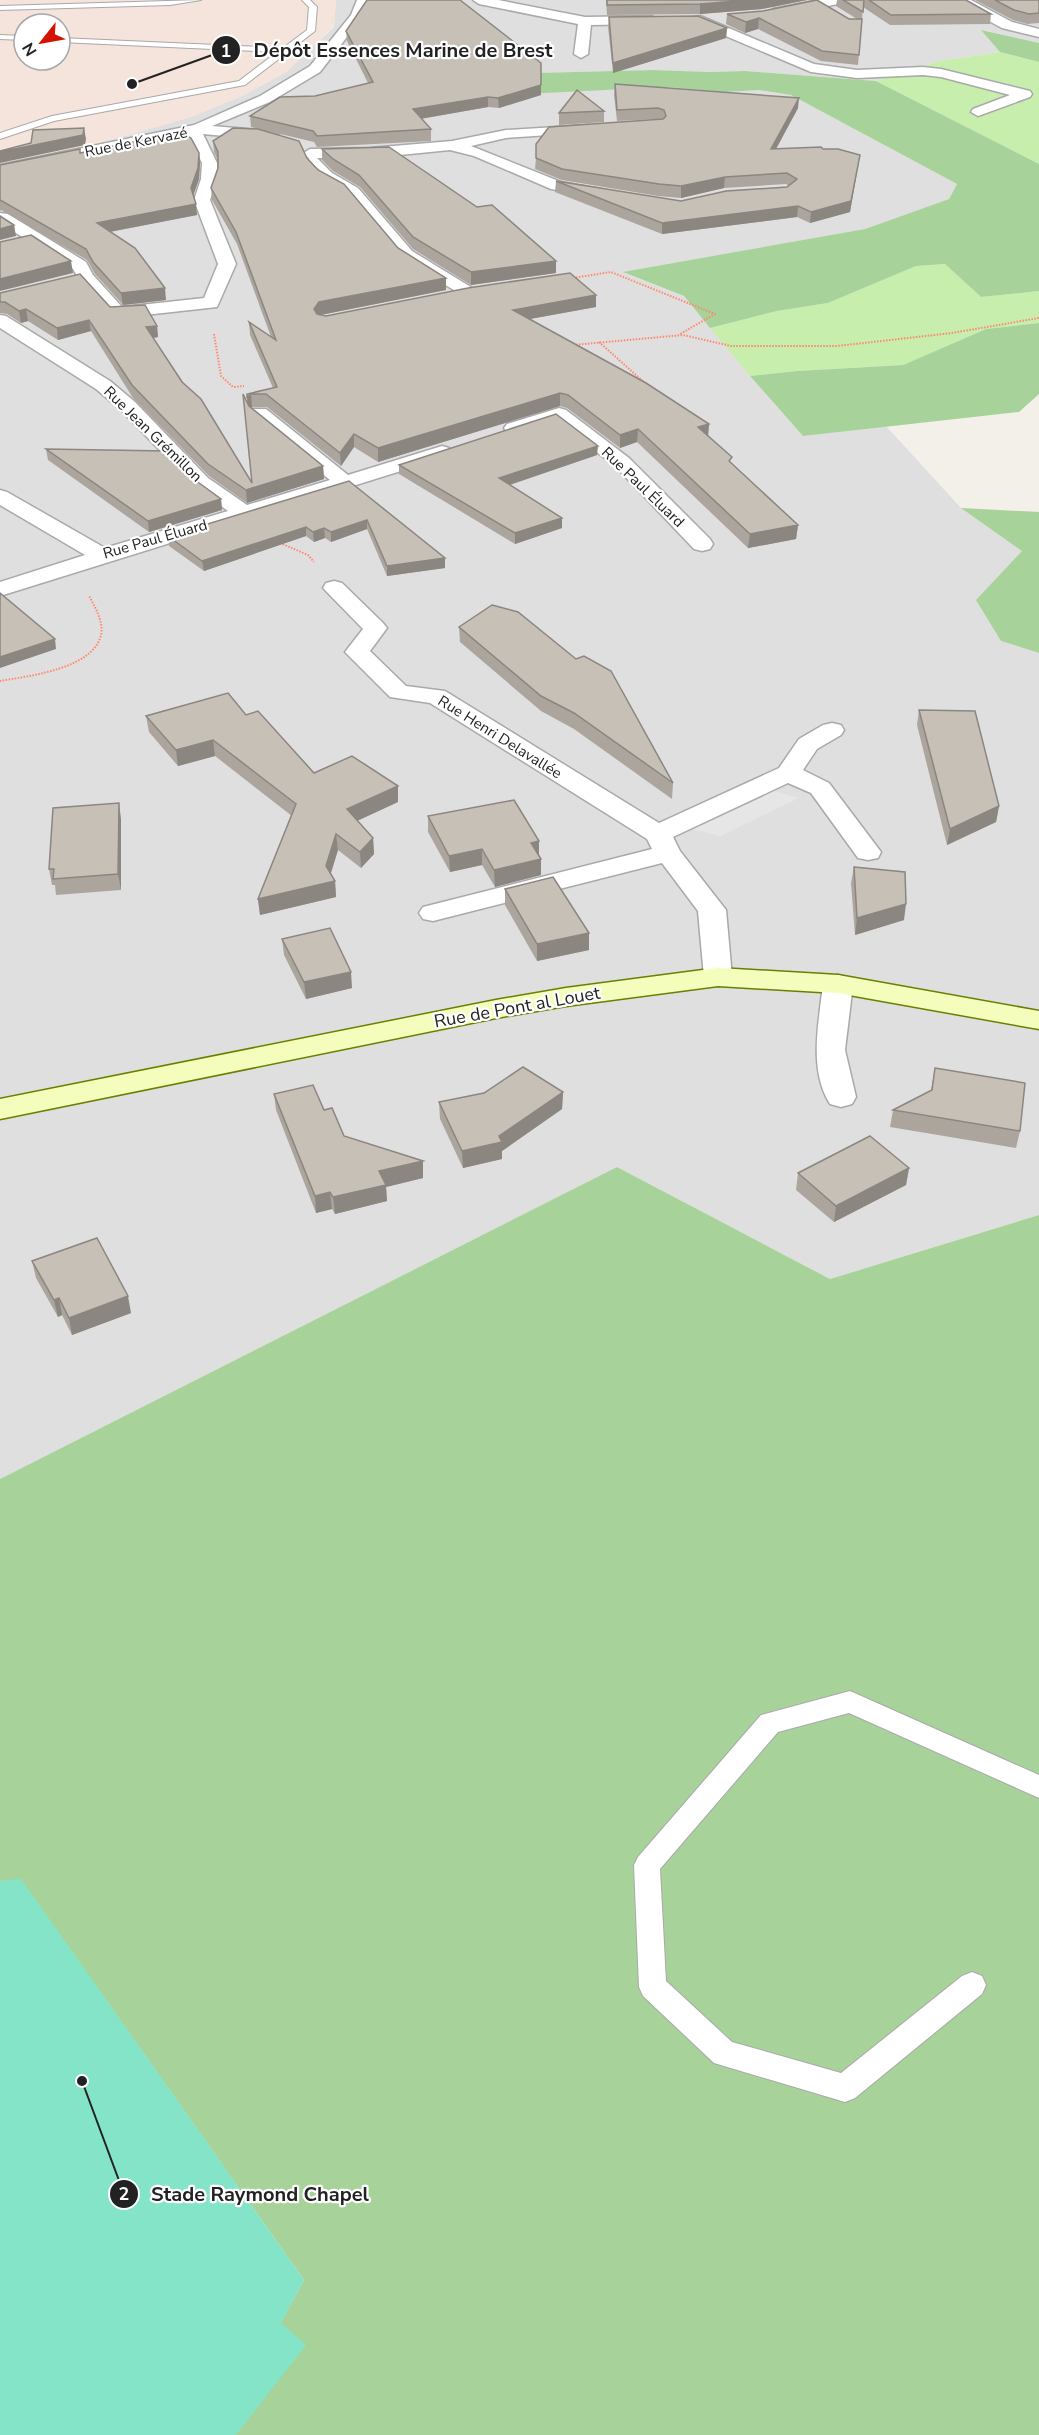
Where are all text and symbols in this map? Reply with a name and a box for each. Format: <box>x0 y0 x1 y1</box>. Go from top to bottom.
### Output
north arrow <box>12 12 72 72</box>
callout: Dépôt Essences Marine de Brest <box>211 31 564 69</box>
text: Dépôt Essences Marine de Brest <box>254 37 553 64</box>
text: N <box>17 38 43 60</box>
text: 1 <box>221 39 231 63</box>
street label: Rue de Kervazé <box>83 122 189 162</box>
street label: Rue Jean Grémillon <box>99 382 207 486</box>
street label: Rue Paul Éluard <box>597 442 689 532</box>
street label: Rue Paul Éluard <box>101 515 209 563</box>
street label: Rue Henri Delavallée <box>434 691 566 783</box>
street label: Rue de Pont al Louet <box>432 980 603 1033</box>
callout: Stade Raymond Chapel <box>109 2175 381 2213</box>
text: Stade Raymond Chapel <box>151 2181 370 2208</box>
text: 2 <box>119 2182 129 2206</box>

